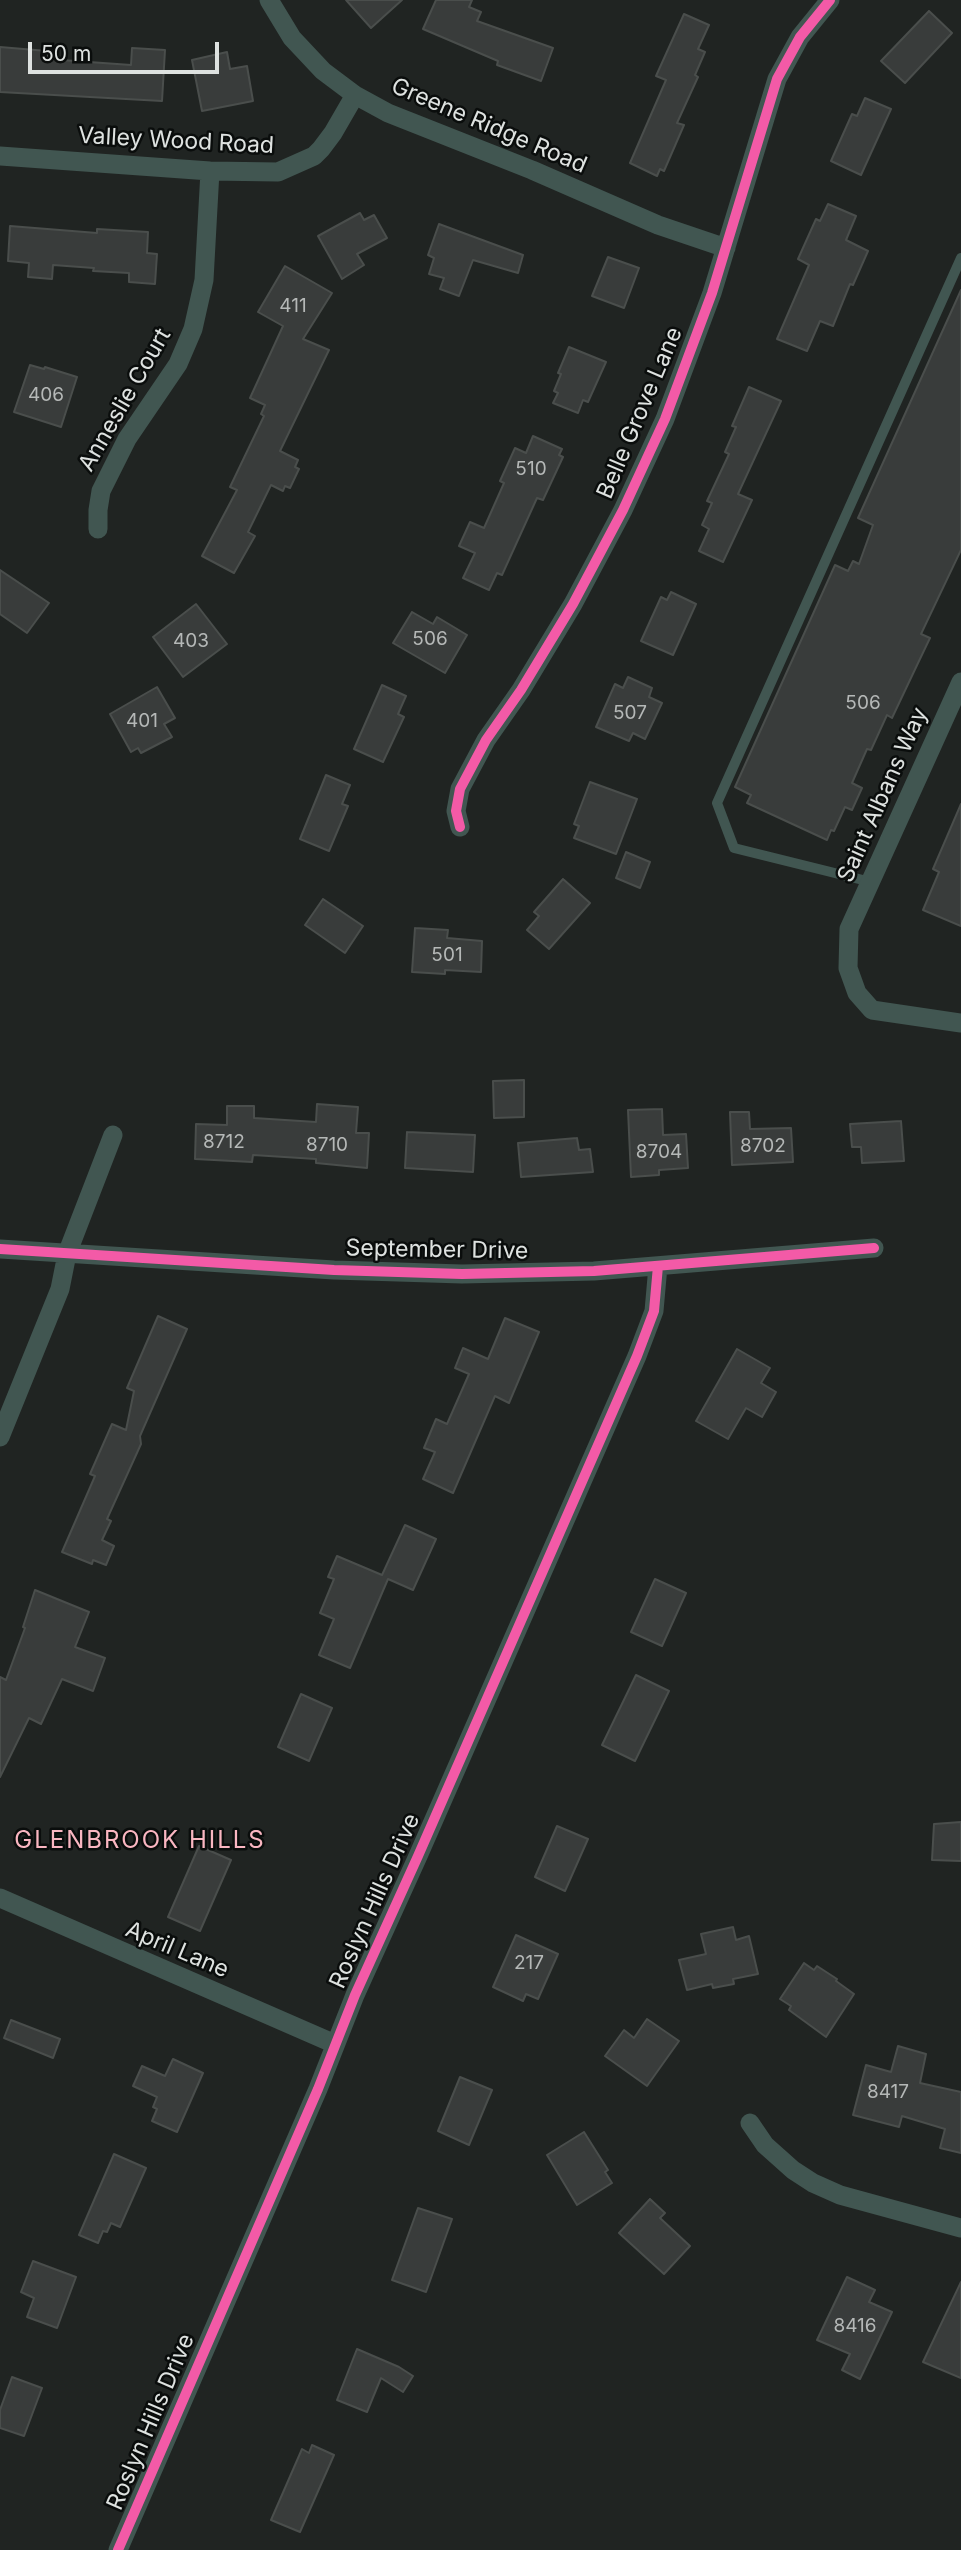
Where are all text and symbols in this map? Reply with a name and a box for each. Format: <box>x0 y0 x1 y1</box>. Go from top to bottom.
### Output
scale bar <box>32 28 222 72</box>
text: 50 m <box>41 41 91 66</box>
street label: Greene Ridge Road <box>387 72 591 180</box>
street label: Valley Wood Road <box>77 122 275 160</box>
house number: 411 <box>279 295 307 317</box>
street label: Belle Grove Lane <box>591 323 689 503</box>
street label: Anneslie Court <box>73 324 177 476</box>
house number: 406 <box>28 384 64 406</box>
house number: 510 <box>515 458 547 480</box>
house number: 506 <box>412 628 448 650</box>
house number: 403 <box>173 630 209 652</box>
house number: 506 <box>845 692 881 714</box>
house number: 507 <box>613 702 647 724</box>
street label: Saint Albans Way <box>832 703 934 887</box>
house number: 401 <box>126 710 158 732</box>
house number: 501 <box>431 944 463 966</box>
house number: 8712 <box>203 1131 245 1153</box>
house number: 8710 <box>306 1134 348 1156</box>
house number: 8702 <box>740 1135 786 1157</box>
house number: 8704 <box>636 1141 682 1163</box>
street label: September Drive <box>345 1235 529 1265</box>
street label: Roslyn Hills Drive <box>324 1809 426 1993</box>
district label: GLENBROOK HILLS <box>16 1827 264 1855</box>
street label: April Lane <box>121 1916 233 1984</box>
house number: 217 <box>514 1952 544 1974</box>
house number: 8417 <box>867 2081 909 2103</box>
house number: 8416 <box>833 2315 877 2337</box>
street label: Roslyn Hills Drive <box>101 2330 201 2514</box>

